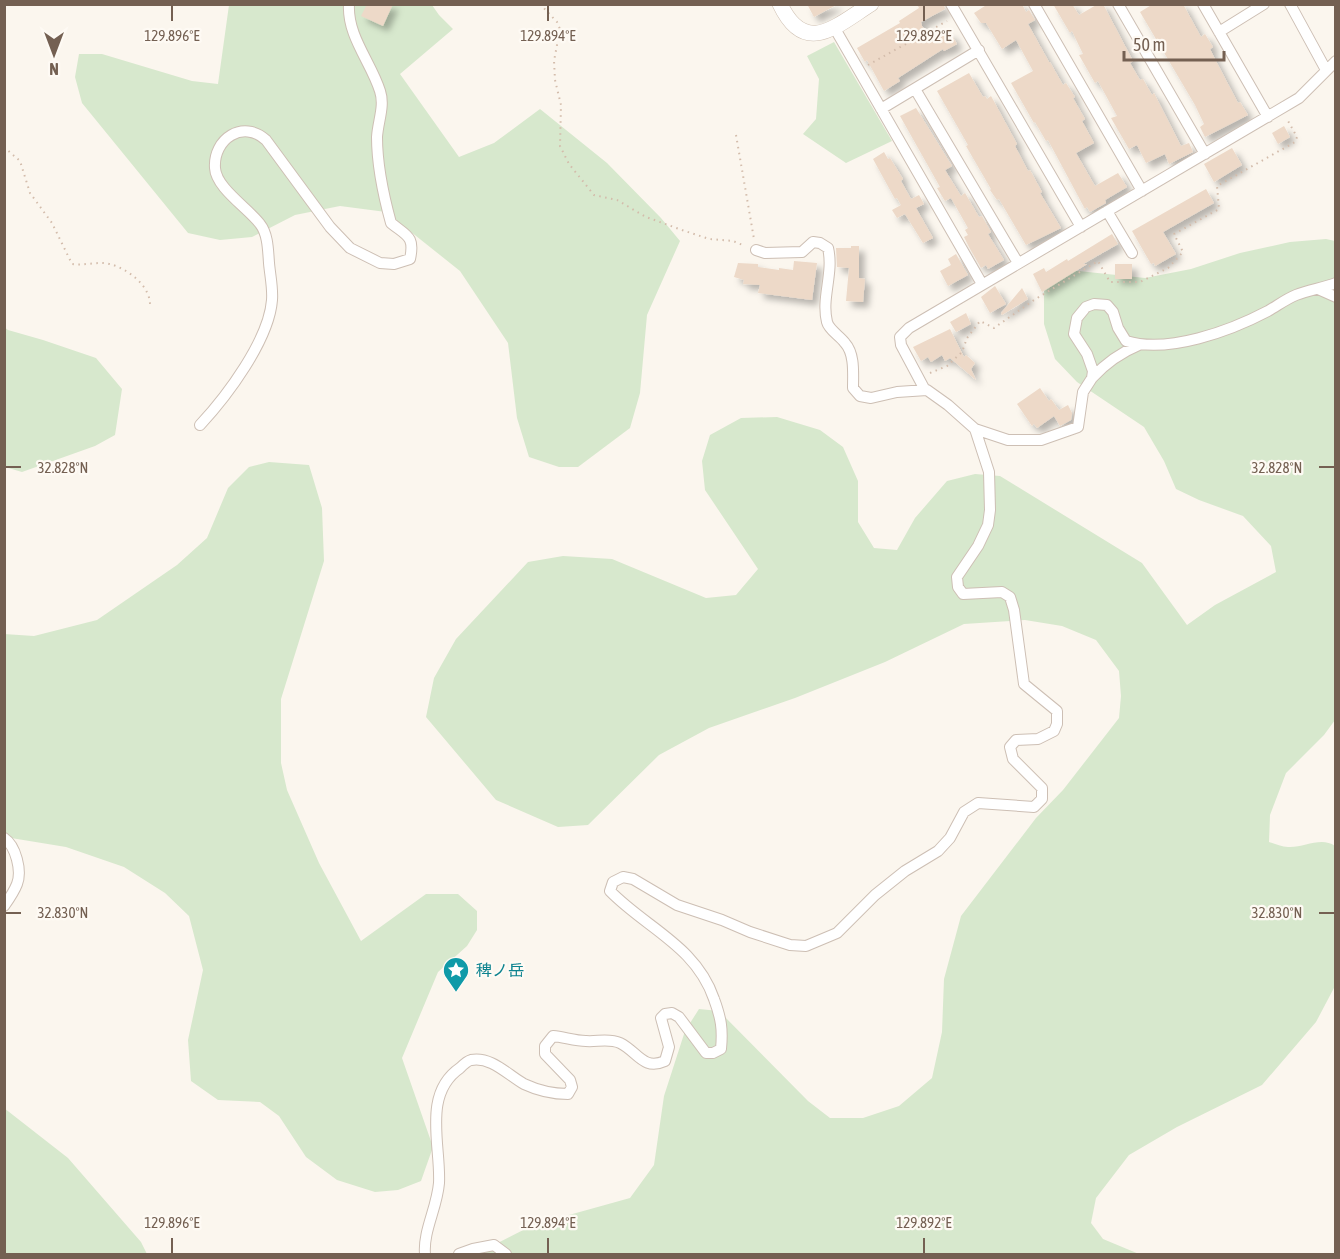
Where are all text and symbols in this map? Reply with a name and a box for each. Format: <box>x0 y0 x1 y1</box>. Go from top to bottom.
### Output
north arrow <box>24 24 84 84</box>
scale bar <box>1124 24 1224 62</box>
text: 129.896°E <box>144 27 200 44</box>
text: 129.894°E <box>520 27 576 44</box>
text: 129.892°E <box>896 27 952 44</box>
text: 50 m <box>1133 34 1165 55</box>
text: N <box>49 60 59 78</box>
text: 32.828°N <box>38 459 88 476</box>
text: 32.828°N <box>1252 459 1302 476</box>
text: 32.830°N <box>38 904 88 921</box>
text: 32.830°N <box>1252 904 1302 921</box>
place icon: 稗ノ岳 <box>441 955 471 993</box>
place label: 稗ノ岳 <box>476 961 524 979</box>
text: 129.896°E <box>144 1214 200 1231</box>
text: 129.894°E <box>520 1214 576 1231</box>
text: 129.892°E <box>896 1214 952 1231</box>

